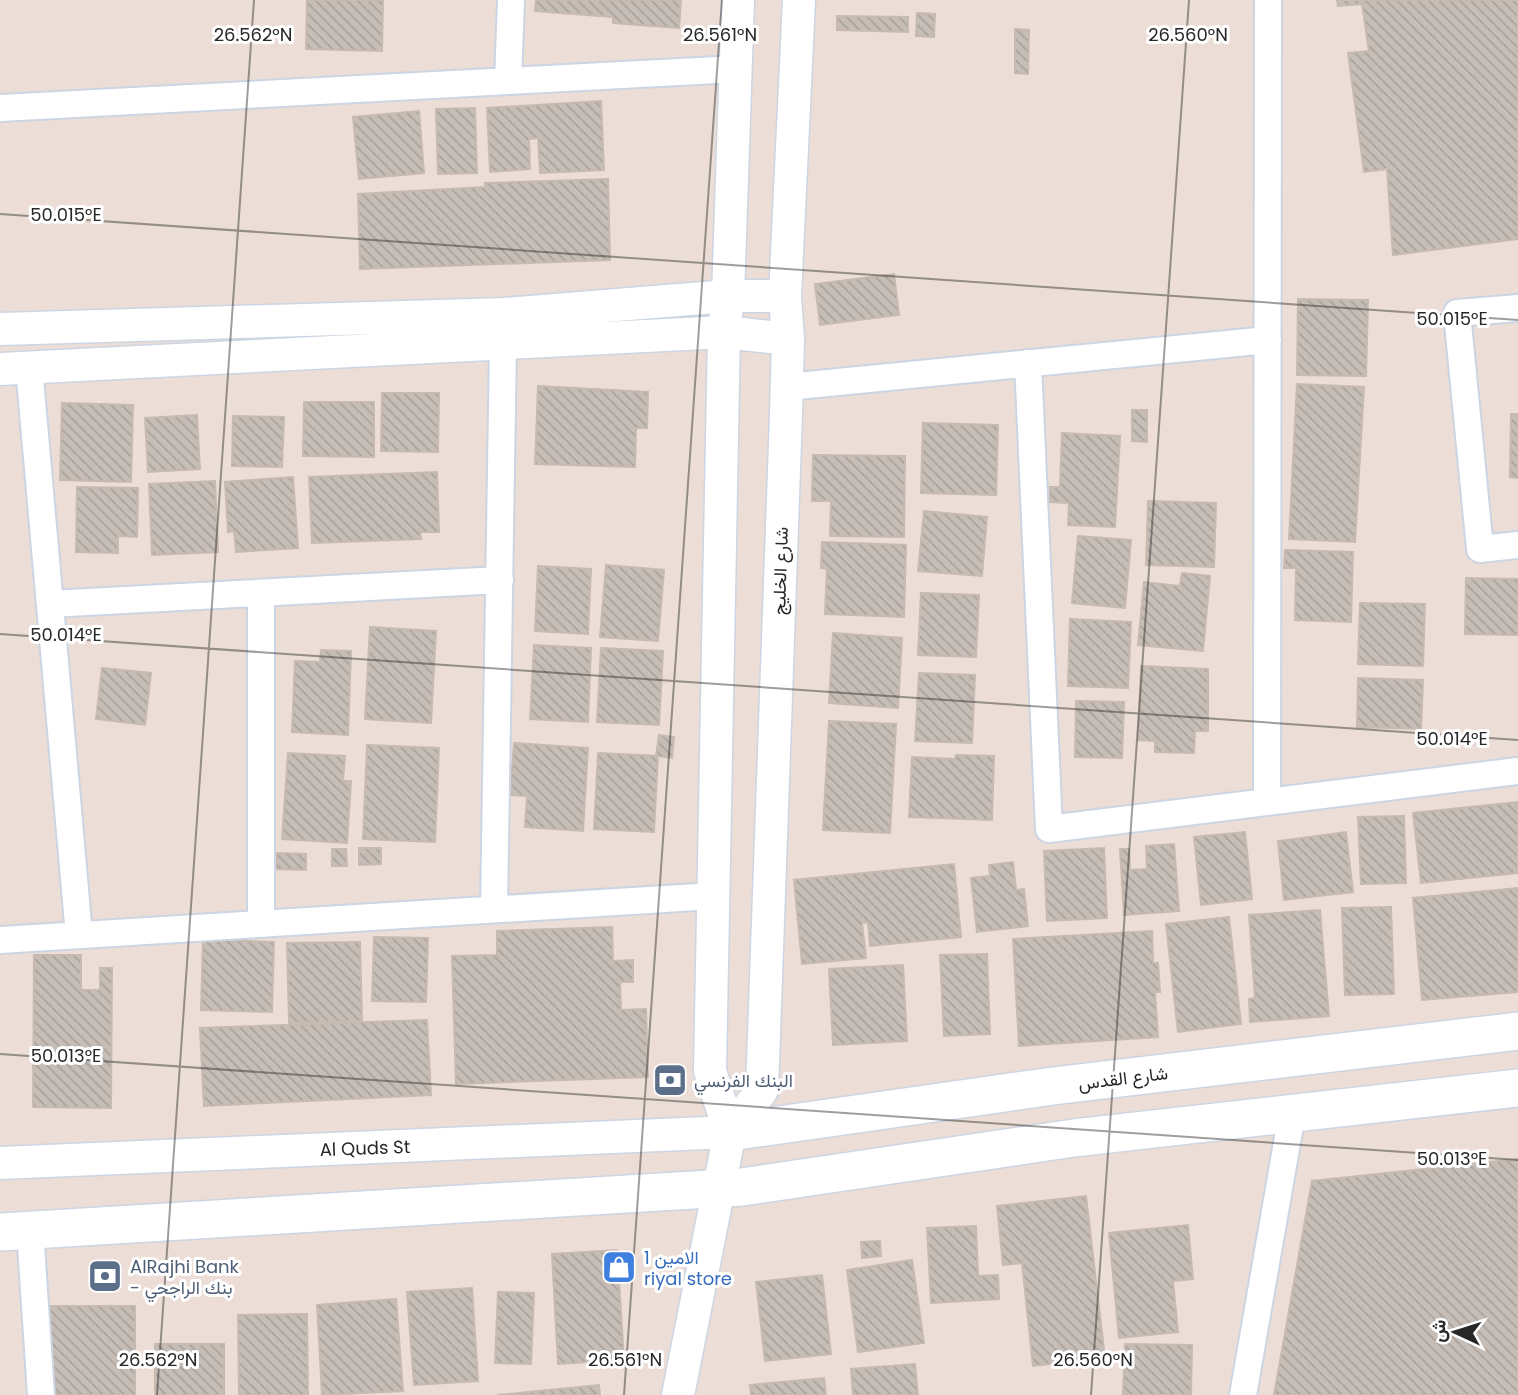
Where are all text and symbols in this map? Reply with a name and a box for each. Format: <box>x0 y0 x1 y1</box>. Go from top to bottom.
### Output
text: 26.562°N <box>214 22 292 47</box>
text: 26.561°N <box>683 22 757 47</box>
text: 26.560°N <box>1148 22 1228 47</box>
text: 50.015°E <box>30 202 102 227</box>
text: 50.015°E <box>1416 306 1488 331</box>
street label: شارع الخليج <box>766 526 794 616</box>
text: 50.014°E <box>30 622 102 647</box>
text: 50.014°E <box>1416 726 1488 751</box>
text: 50.013°E <box>31 1043 101 1068</box>
street label: شارع القدس <box>1077 1060 1169 1096</box>
bank icon: البنك الفرنسي <box>651 1061 689 1099</box>
place label: البنك الفرنسي <box>694 1068 793 1096</box>
street label: Al Quds St <box>319 1134 411 1162</box>
text: 50.013°E <box>1417 1146 1487 1171</box>
place label: الامين 1 riyal store <box>644 1245 732 1291</box>
shop icon: الامين 1 riyal store <box>600 1248 638 1286</box>
place label: AlRajhi Bank - بنك الراجحي <box>130 1254 240 1303</box>
bank icon: AlRajhi Bank - بنك الراجحي <box>86 1257 124 1295</box>
north arrow <box>1420 1297 1490 1367</box>
text: ش <box>1424 1318 1453 1343</box>
text: 26.562°N <box>119 1347 197 1372</box>
text: 26.561°N <box>588 1347 662 1372</box>
text: 26.560°N <box>1053 1347 1133 1372</box>

